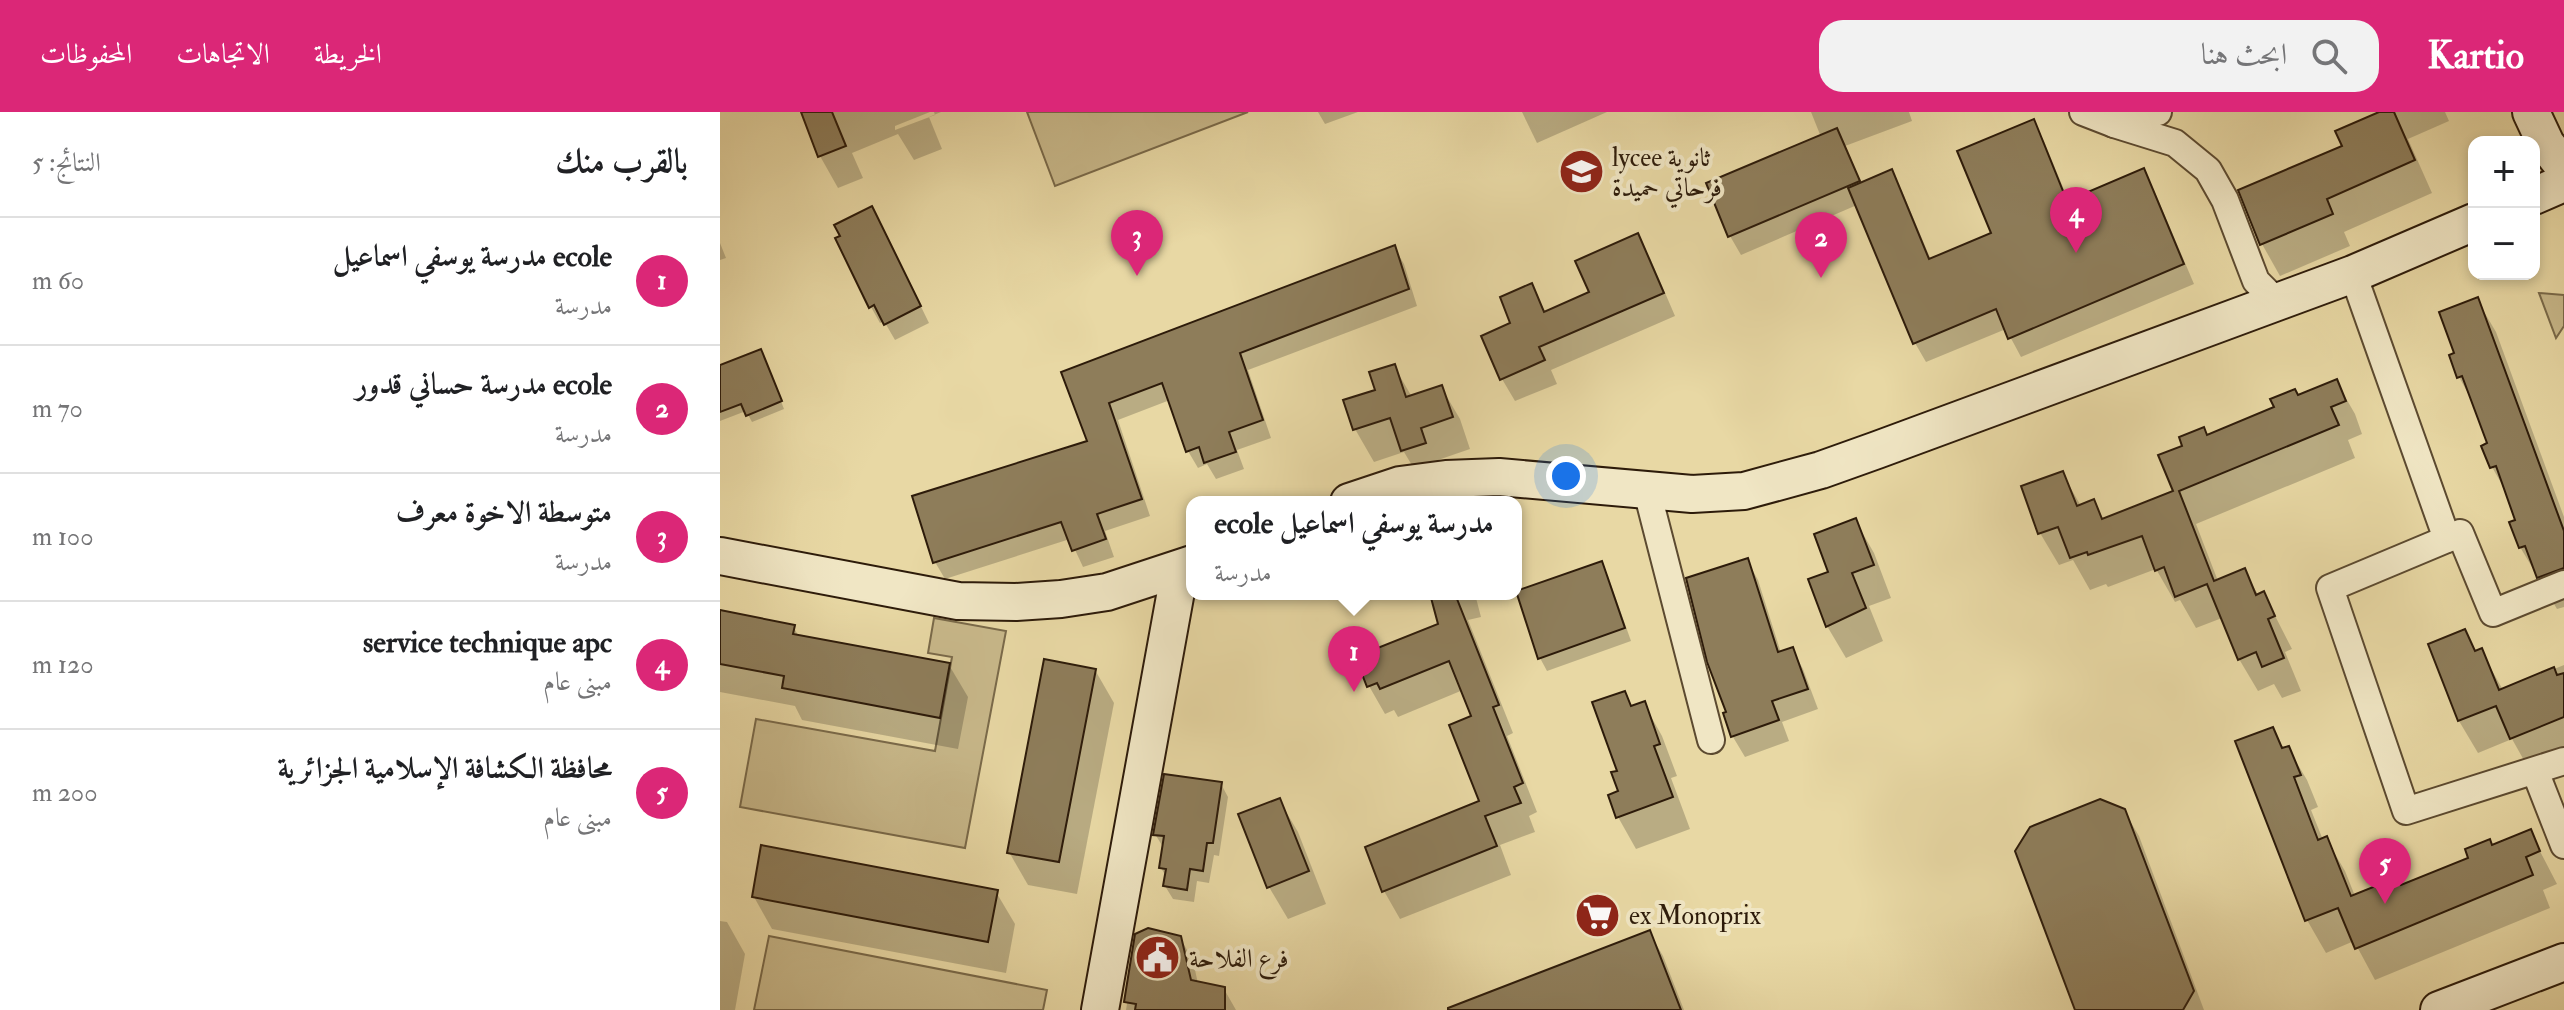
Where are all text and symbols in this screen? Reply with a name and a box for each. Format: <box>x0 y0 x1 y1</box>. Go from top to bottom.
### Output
search box <box>1819 20 2379 92</box>
text: Kartio <box>2427 32 2524 80</box>
icon: search <box>2307 34 2351 78</box>
text: ابحث هنا <box>2201 36 2287 73</box>
text: المحفوظات <box>40 37 132 72</box>
text: الاتجاهات <box>176 37 270 72</box>
text: الخريطة <box>314 37 382 72</box>
map controls <box>2468 136 2540 280</box>
button: + <box>2468 136 2540 208</box>
text: بالقرب منك <box>555 140 688 183</box>
place label: lycee ثانوية فرحاتي حميدة <box>1612 142 1722 209</box>
text: النتائج: 5 <box>32 147 101 179</box>
school or university icon: lycee ثانوية فرحاتي حميدة <box>1557 148 1605 196</box>
pin: 4 <box>2050 187 2102 253</box>
button: − <box>2468 208 2540 280</box>
pin: 3 <box>1111 210 1163 276</box>
pin: 2 <box>1795 212 1847 278</box>
text: ecole مدرسة يوسفي اسماعيل <box>333 238 612 275</box>
text: 60 m <box>32 265 84 297</box>
text: 1 <box>657 265 667 297</box>
text: مدرسة <box>555 290 612 322</box>
text: ecole مدرسة حساني قدور <box>355 366 612 403</box>
text: 70 m <box>32 393 83 425</box>
text: 2 <box>655 393 669 425</box>
text: مدرسة <box>555 418 612 450</box>
your location <box>1546 456 1586 496</box>
text: متوسطة الاخوة معرف <box>396 494 612 531</box>
popup <box>1186 496 1522 600</box>
text: ecole مدرسة يوسفي اسماعيل <box>1214 505 1494 542</box>
text: 100 m <box>32 521 93 553</box>
text: 3 <box>657 521 667 553</box>
text: مدرسة <box>555 546 612 578</box>
text: مدرسة <box>1214 557 1272 589</box>
text: service technique apc <box>363 624 612 661</box>
pin: 1 <box>1328 626 1380 692</box>
text: 120 m <box>32 649 93 681</box>
text: 4 <box>655 649 669 681</box>
text: مبنى عام <box>543 666 612 698</box>
text: محافظة الكشافة الإسلامية الجزائرية <box>277 750 612 787</box>
text: 200 m <box>32 777 98 809</box>
text: 5 <box>656 777 668 809</box>
text: مبنى عام <box>543 802 612 834</box>
pin: 5 <box>2359 838 2411 904</box>
supermarket icon: ex Monoprix <box>1574 891 1622 939</box>
place label: ex Monoprix <box>1629 900 1762 933</box>
public building icon: فرع الفلاحة <box>1134 934 1182 982</box>
place label: فرع الفلاحة <box>1189 943 1289 980</box>

